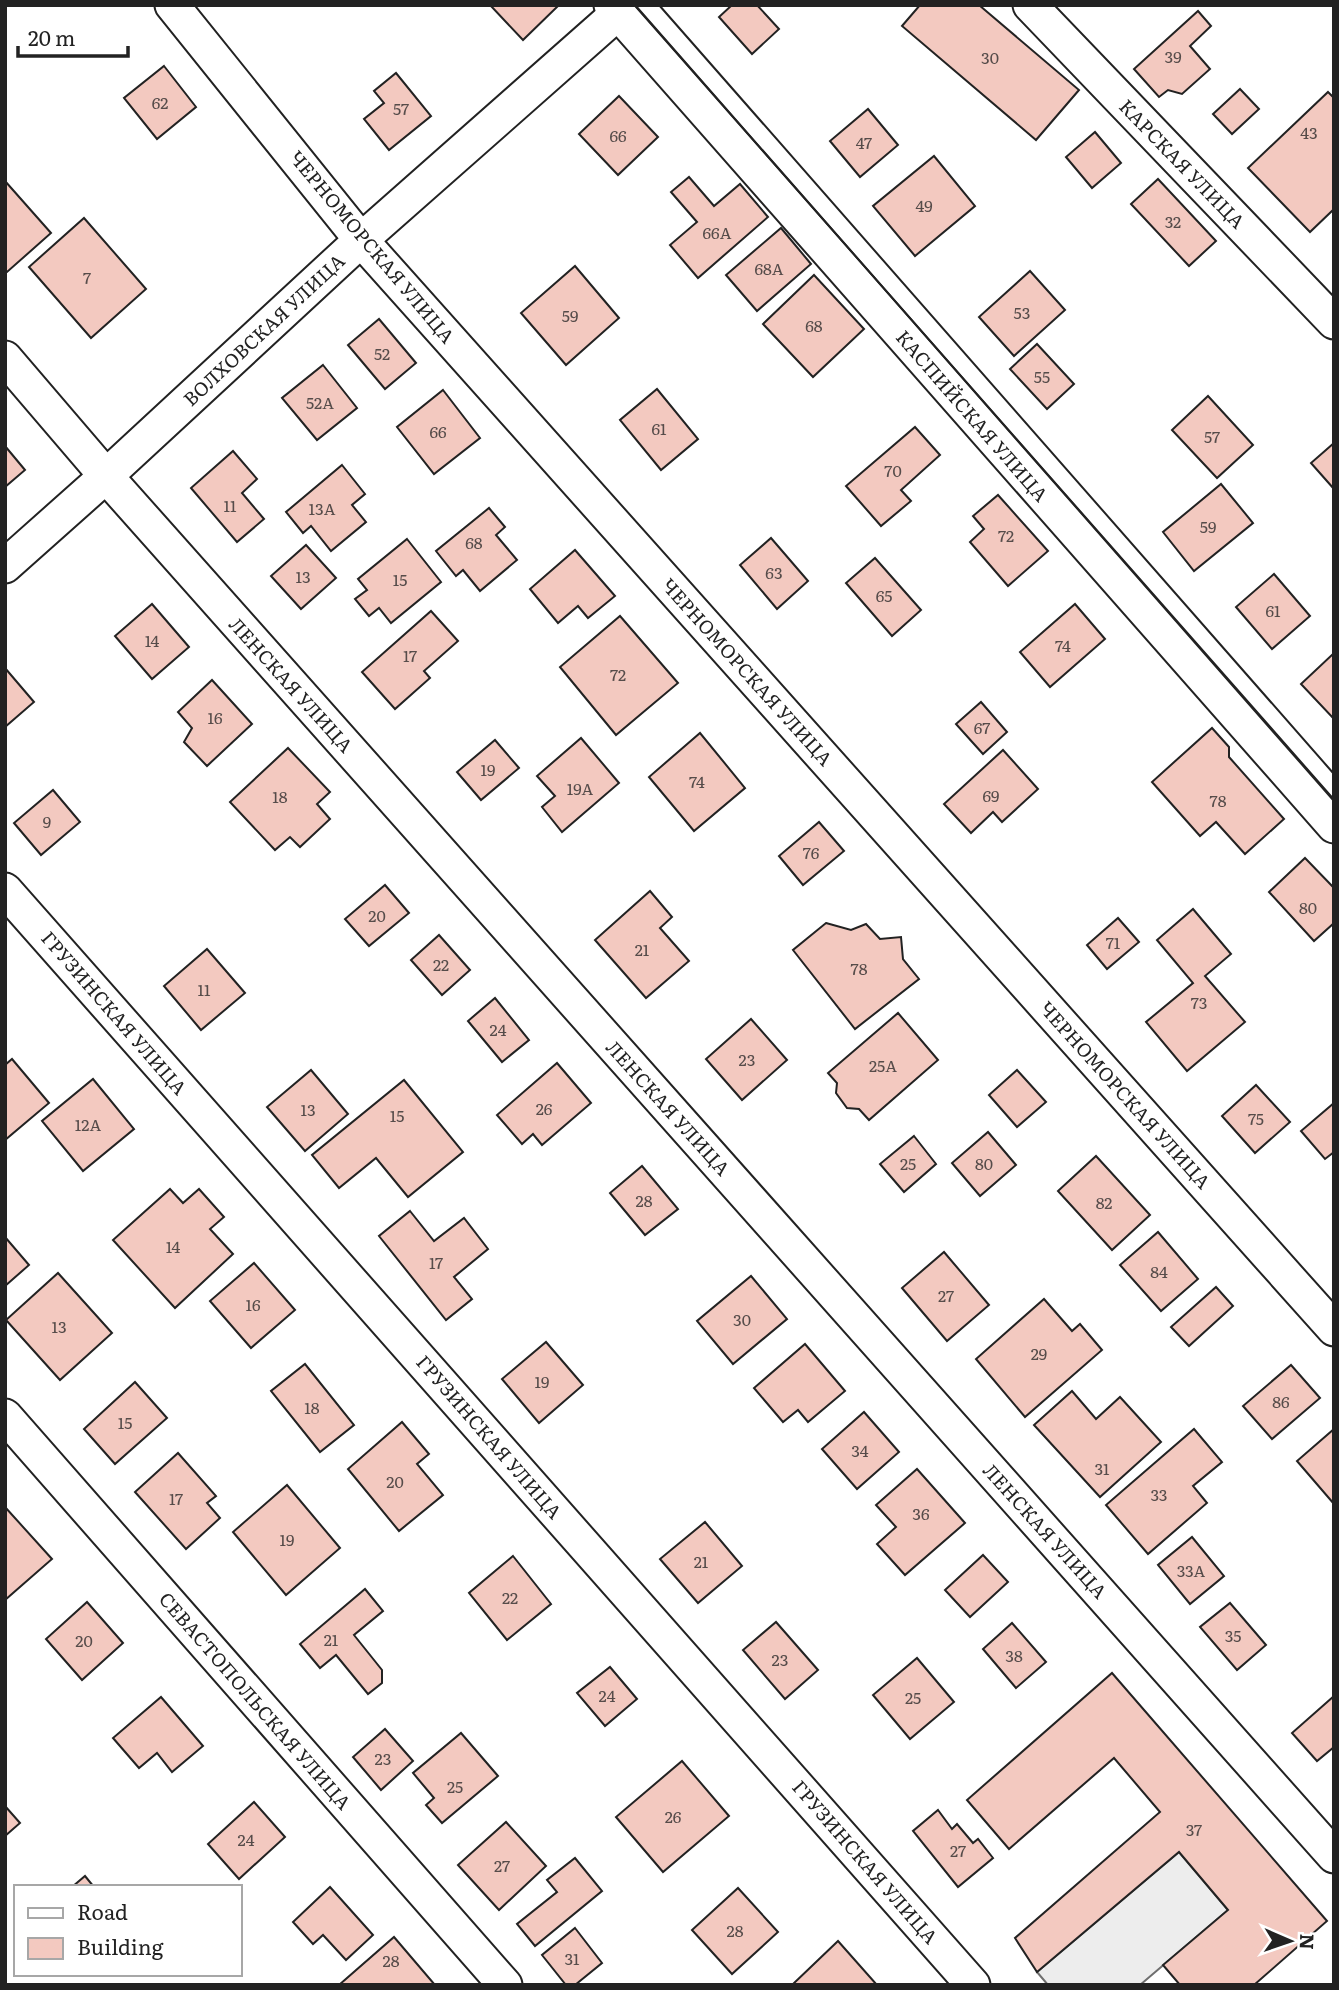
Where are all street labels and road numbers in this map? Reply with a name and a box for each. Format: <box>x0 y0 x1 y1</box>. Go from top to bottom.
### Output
street label: КАРСКАЯ УЛИЦА <box>1113 92 1252 234</box>
street label: ЧЕРНОМОРСКАЯ УЛИЦА <box>284 144 462 349</box>
street label: ВОЛХОВСКАЯ УЛИЦА <box>176 247 350 412</box>
street label: КАСПИЙСКАЯ УЛИЦА <box>890 323 1055 507</box>
street label: ЧЕРНОМОРСКАЯ УЛИЦА <box>656 571 840 771</box>
street label: ЛЕНСКАЯ УЛИЦА <box>223 611 360 758</box>
street label: ГРУЗИНСКАЯ УЛИЦА <box>36 924 194 1101</box>
street label: ЧЕРНОМОРСКАЯ УЛИЦА <box>1034 994 1218 1194</box>
street label: ЛЕНСКАЯ УЛИЦА <box>600 1034 737 1181</box>
street label: ГРУЗИНСКАЯ УЛИЦА <box>411 1348 569 1525</box>
street label: ЛЕНСКАЯ УЛИЦА <box>977 1457 1114 1604</box>
street label: СЕВАСТОПОЛЬСКАЯ УЛИЦА <box>153 1585 358 1815</box>
street label: ГРУЗИНСКАЯ УЛИЦА <box>787 1773 945 1950</box>

